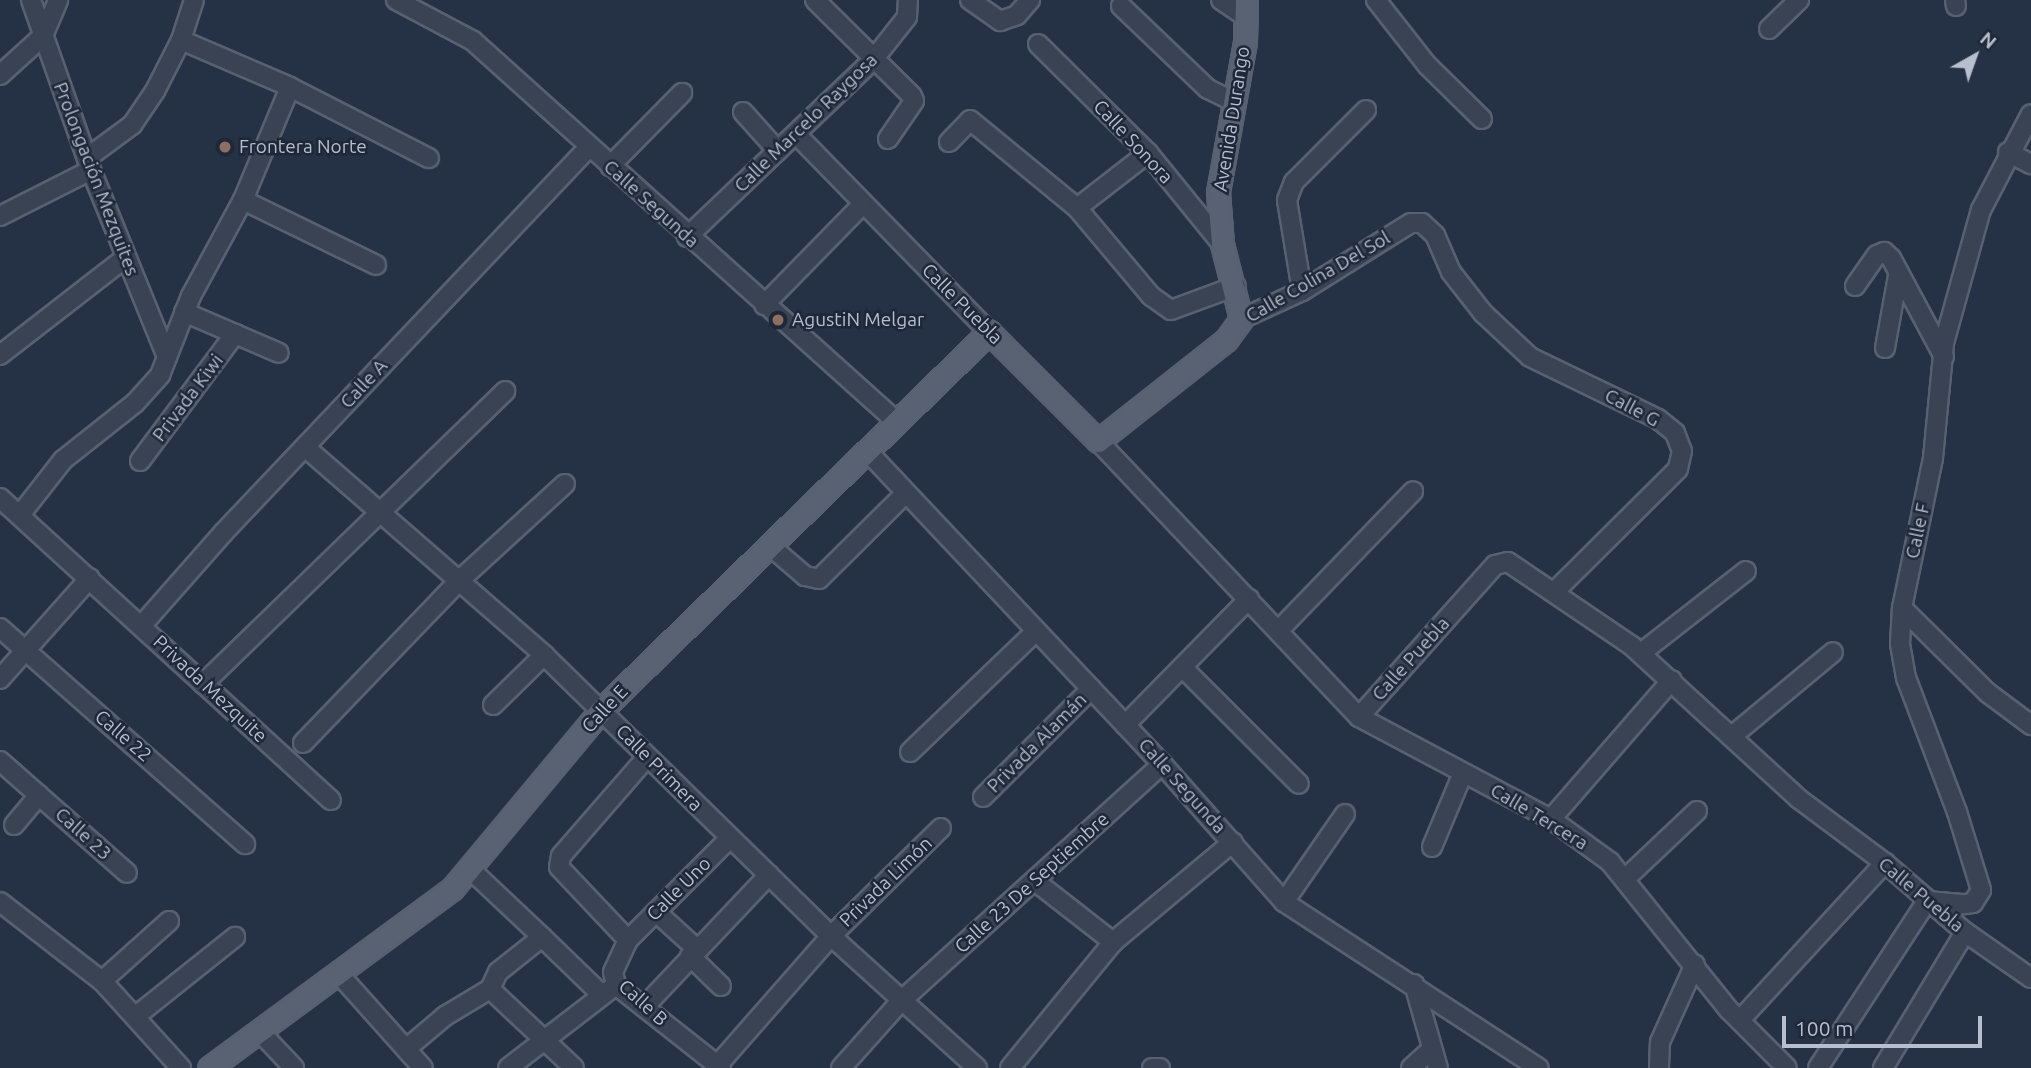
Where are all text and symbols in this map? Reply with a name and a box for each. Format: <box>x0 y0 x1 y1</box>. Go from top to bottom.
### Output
north arrow <box>1940 21 2010 91</box>
text: N <box>1976 27 2001 53</box>
street label: Avenida Durango <box>1209 45 1255 193</box>
street label: Calle Marcelo Raygosa <box>730 49 882 197</box>
street label: Prolongación Mezquites <box>49 79 143 279</box>
street label: Calle Sonora <box>1088 95 1178 189</box>
place label: Frontera Norte <box>239 136 367 158</box>
marker: Frontera Norte <box>217 139 233 155</box>
street label: Calle Segunda <box>599 155 703 253</box>
street label: Calle Colina Del Sol <box>1242 226 1394 328</box>
street label: Calle Puebla <box>917 259 1007 349</box>
place label: AgustiN Melgar <box>792 309 924 331</box>
marker: AgustiN Melgar <box>770 312 786 328</box>
street label: Privada Kiwi <box>148 350 228 446</box>
street label: Calle A <box>336 355 392 413</box>
street label: Calle G <box>1601 384 1663 432</box>
street label: Calle F <box>1901 501 1935 561</box>
street label: Calle Puebla <box>1367 612 1455 706</box>
street label: Privada Mezquite <box>148 630 272 748</box>
street label: Calle E <box>577 680 633 738</box>
street label: Privada Alamán <box>982 688 1092 798</box>
street label: Calle 22 <box>90 705 156 767</box>
street label: Calle Primera <box>611 720 707 816</box>
street label: Calle Segunda <box>1133 734 1231 838</box>
street label: Calle Tercera <box>1486 779 1592 855</box>
street label: Calle 23 <box>50 803 116 865</box>
street label: Calle 23 De Septiembre <box>950 808 1114 958</box>
street label: Privada Limón <box>835 832 937 932</box>
street label: Calle Uno <box>642 852 716 926</box>
street label: Calle Puebla <box>1874 853 1968 937</box>
street label: Calle B <box>614 975 672 1031</box>
scale bar <box>1786 1002 1986 1046</box>
text: 100 m <box>1795 1016 1853 1040</box>

